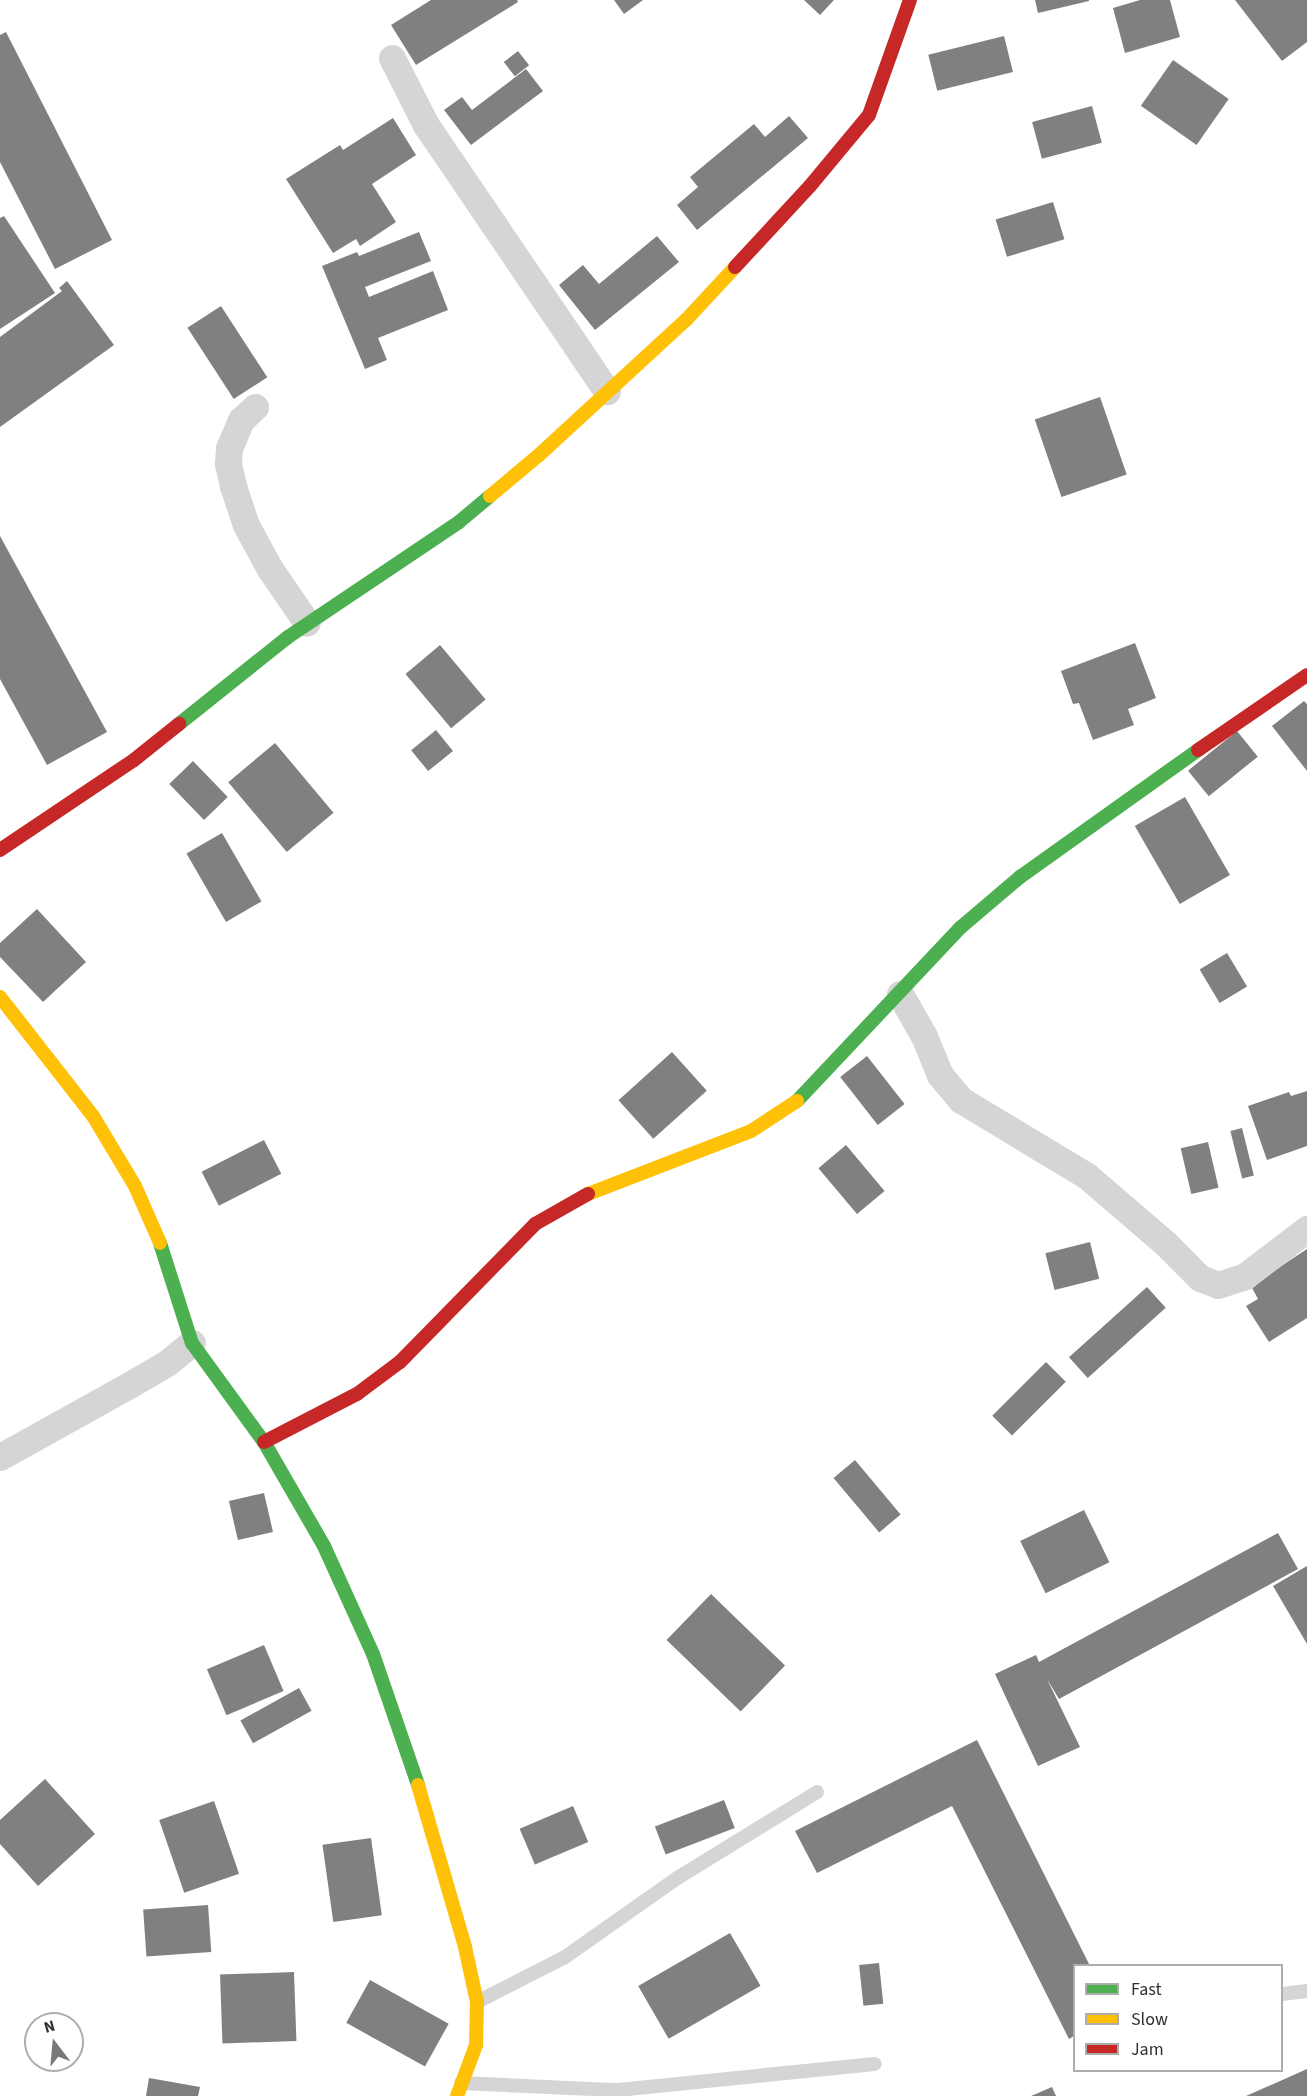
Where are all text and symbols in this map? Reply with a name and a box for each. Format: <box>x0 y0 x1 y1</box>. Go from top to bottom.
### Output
legend <box>1073 1964 1283 2072</box>
text: Fast <box>1131 1977 1162 2002</box>
text: Slow <box>1131 2007 1168 2032</box>
north arrow <box>24 2012 84 2072</box>
text: N <box>41 2015 58 2039</box>
text: Jam <box>1131 2037 1164 2062</box>

